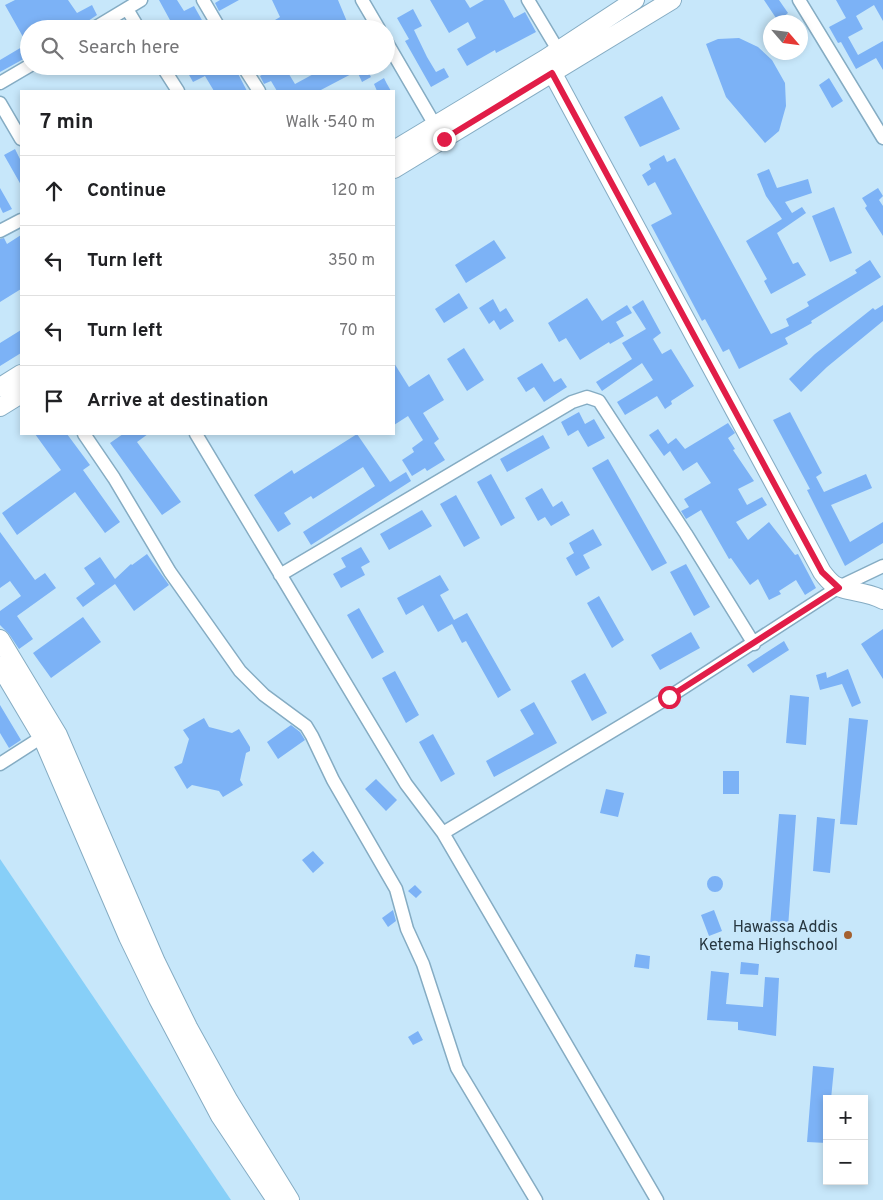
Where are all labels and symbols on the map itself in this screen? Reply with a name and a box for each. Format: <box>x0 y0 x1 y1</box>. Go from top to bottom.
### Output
north arrow <box>763 15 808 60</box>
route end <box>433 128 456 151</box>
route start <box>658 686 681 709</box>
place label: Hawassa Addis Ketema Highschool <box>699 918 838 956</box>
marker: Hawassa Addis Ketema Highschool <box>842 929 854 941</box>

